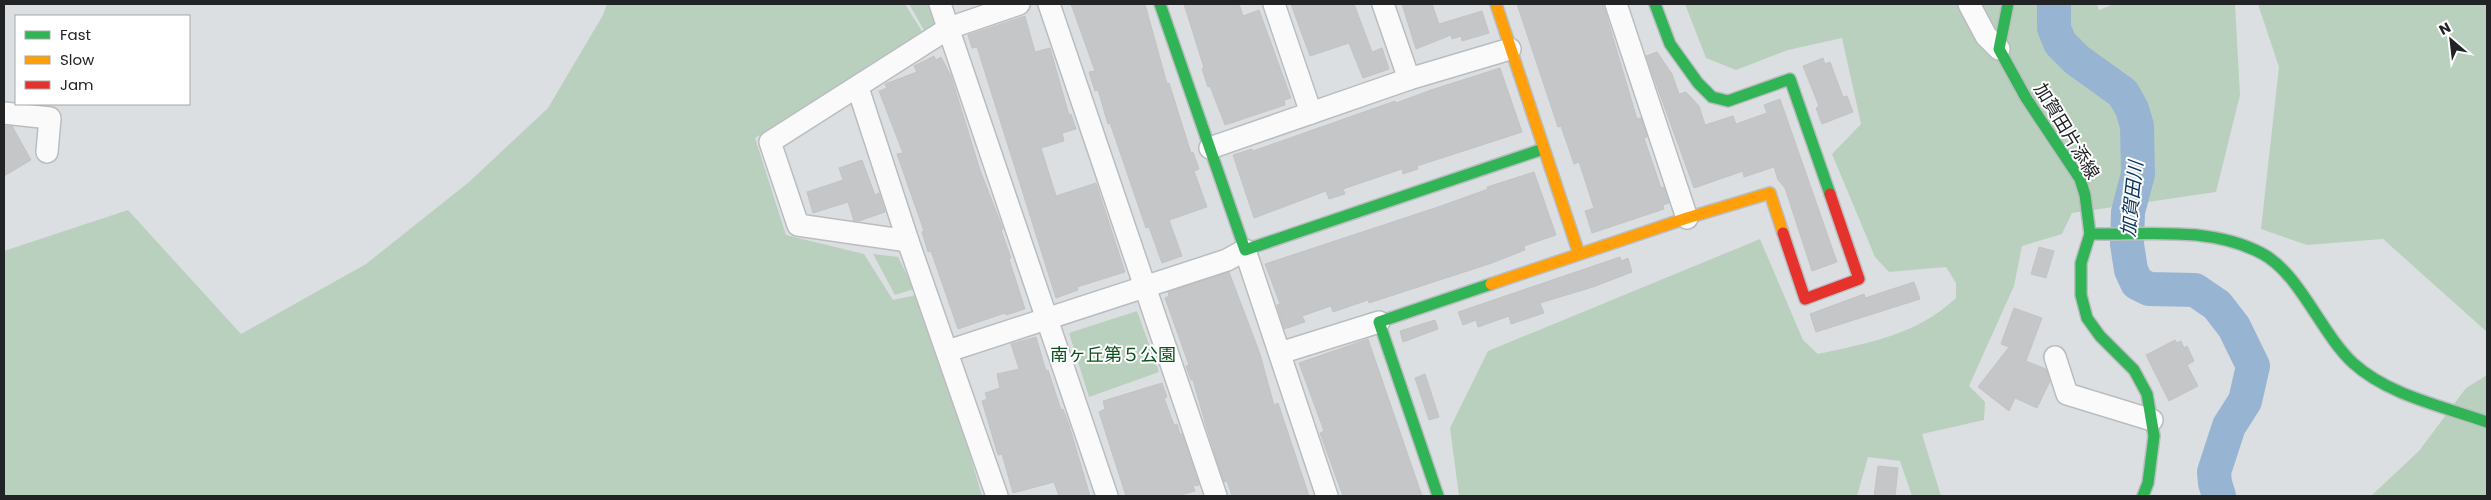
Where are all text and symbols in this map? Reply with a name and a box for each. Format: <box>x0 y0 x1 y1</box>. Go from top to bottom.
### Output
legend <box>15 15 190 105</box>
north arrow <box>2426 15 2476 65</box>
text: N <box>2436 17 2454 40</box>
text: Fast <box>60 24 91 45</box>
text: Slow <box>60 49 95 70</box>
text: Jam <box>60 74 94 95</box>
street label: 加賀田片添線 <box>2028 78 2106 184</box>
water label: 加賀田川 <box>2115 158 2150 238</box>
park label: 南ヶ丘第５公園 <box>1050 342 1176 367</box>

